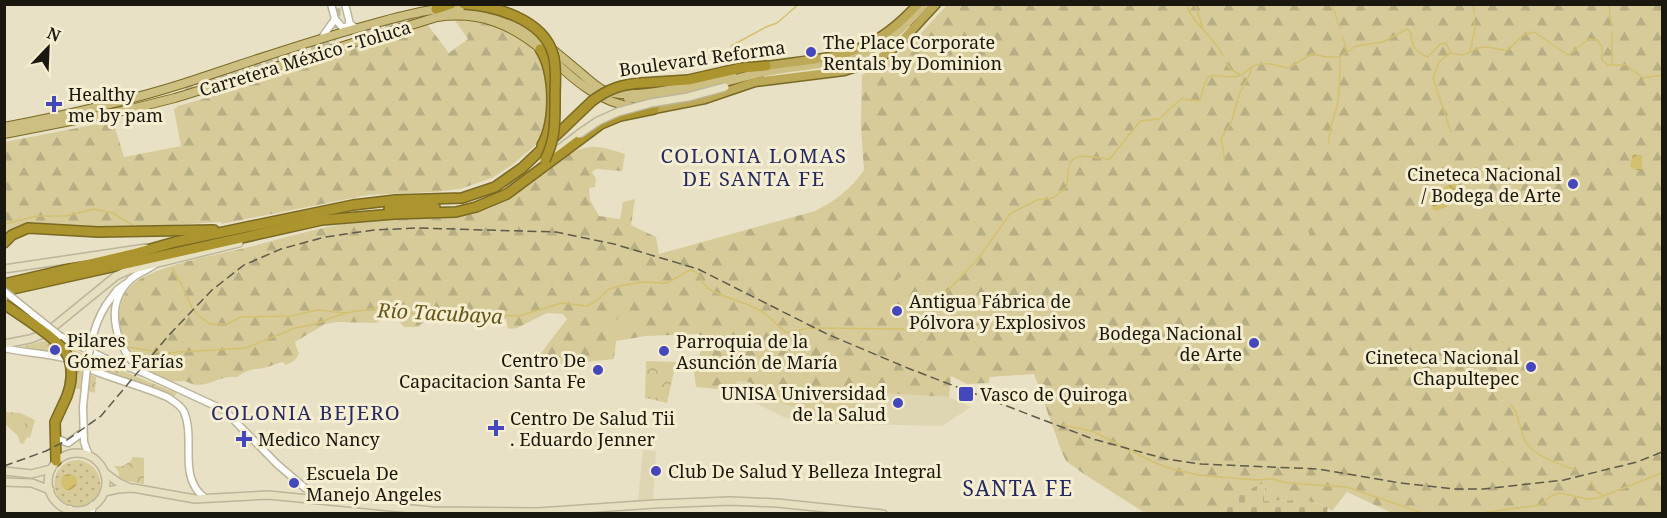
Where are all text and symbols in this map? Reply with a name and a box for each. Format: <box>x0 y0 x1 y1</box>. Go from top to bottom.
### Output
street label: Carretera México - Toluca <box>196 14 414 102</box>
north arrow <box>18 18 78 78</box>
text: N <box>44 22 64 47</box>
place label: The Place Corporate Rentals by Dominion <box>823 30 1002 75</box>
street label: Boulevard Reforma <box>617 34 787 82</box>
marker: The Place Corporate Rentals by Dominion <box>804 45 818 59</box>
place label: Healthy me by pam <box>68 82 163 127</box>
marker: Healthy me by pam <box>45 95 63 113</box>
district label: COLONIA LOMAS DE SANTA FE <box>661 142 847 192</box>
place label: Cineteca Nacional / Bodega de Arte <box>1407 162 1561 207</box>
marker: Cineteca Nacional / Bodega de Arte <box>1566 177 1580 191</box>
place label: Antigua Fábrica de Pólvora y Explosivos <box>909 289 1086 334</box>
water label: Río Tacubaya <box>376 296 504 330</box>
marker: Antigua Fábrica de Pólvora y Explosivos <box>890 304 904 318</box>
place label: Bodega Nacional de Arte <box>1098 321 1242 366</box>
place label: Pilares Gómez Farías <box>67 328 183 373</box>
place label: Parroquia de la Asunción de María <box>676 329 838 374</box>
marker: Bodega Nacional de Arte <box>1247 336 1261 350</box>
marker: Pilares Gómez Farías <box>48 343 62 357</box>
marker: Parroquia de la Asunción de María <box>657 344 671 358</box>
place label: Cineteca Nacional Chapultepec <box>1365 345 1519 390</box>
place label: Centro De Capacitacion Santa Fe <box>399 348 586 393</box>
marker: Cineteca Nacional Chapultepec <box>1524 360 1538 374</box>
marker: Centro De Capacitacion Santa Fe <box>591 363 605 377</box>
place label: UNISA Universidad de la Salud <box>721 381 886 426</box>
place label: Vasco de Quiroga <box>980 382 1128 406</box>
marker: Vasco de Quiroga <box>957 385 975 403</box>
marker: UNISA Universidad de la Salud <box>891 396 905 410</box>
district label: COLONIA BEJERO <box>211 399 401 426</box>
place label: Centro De Salud Tii . Eduardo Jenner <box>510 406 675 451</box>
marker: Centro De Salud Tii . Eduardo Jenner <box>487 419 505 437</box>
place label: Medico Nancy <box>258 427 381 451</box>
marker: Medico Nancy <box>235 430 253 448</box>
place label: Club De Salud Y Belleza Integral <box>668 459 942 483</box>
place label: Escuela De Manejo Angeles <box>306 461 442 506</box>
marker: Club De Salud Y Belleza Integral <box>649 464 663 478</box>
district label: SANTA FE <box>962 474 1074 502</box>
marker: Escuela De Manejo Angeles <box>287 476 301 490</box>

